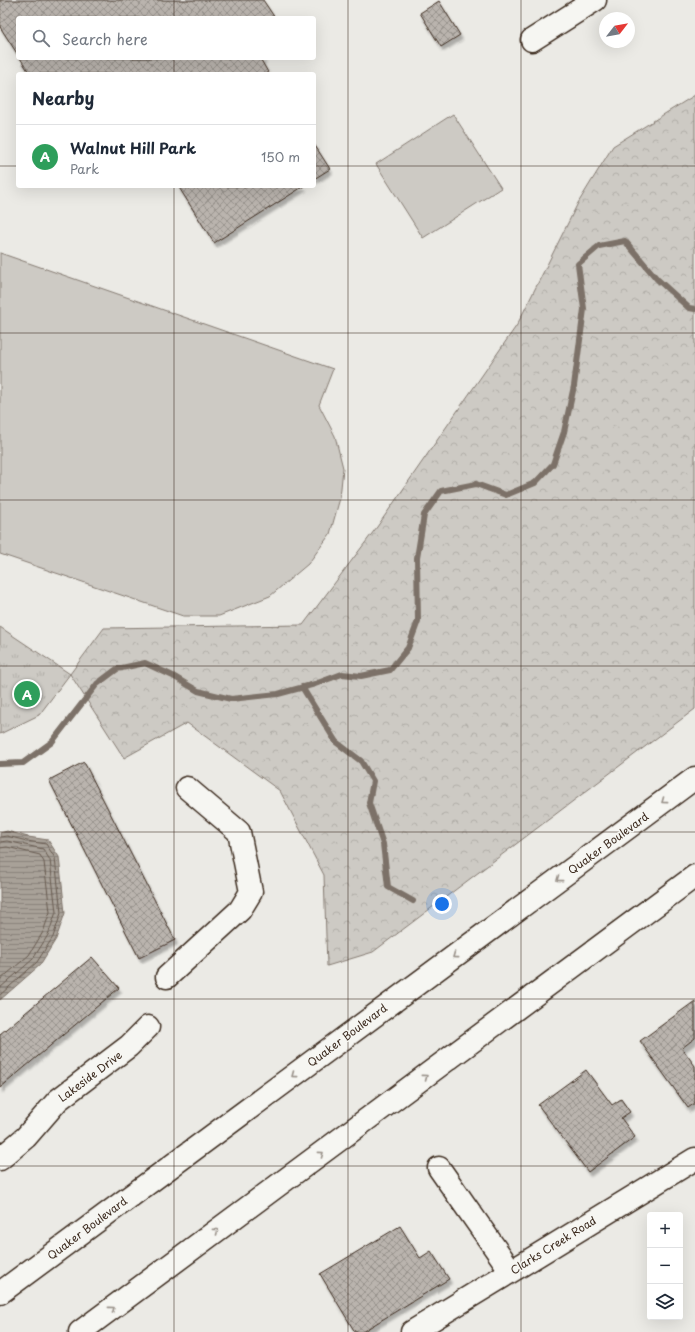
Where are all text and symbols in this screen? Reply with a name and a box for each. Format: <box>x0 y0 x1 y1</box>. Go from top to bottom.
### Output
north arrow <box>599 12 635 48</box>
search box <box>16 16 316 60</box>
icon: search <box>30 27 52 49</box>
text: Search here <box>62 27 148 50</box>
text: Nearby <box>32 85 94 111</box>
text: Walnut Hill Park <box>70 136 196 159</box>
text: A <box>40 147 50 166</box>
text: 150 m <box>261 147 300 166</box>
text: Park <box>70 159 99 178</box>
pin: A <box>14 679 40 709</box>
one-way arrow <box>661 797 668 804</box>
street label: Quaker Boulevard <box>564 808 652 878</box>
one-way arrow <box>556 874 563 882</box>
your location <box>432 894 452 914</box>
one-way arrow <box>452 951 459 958</box>
street label: Quaker Boulevard <box>304 999 391 1071</box>
street label: Lakeside Drive <box>54 1046 126 1106</box>
one-way arrow <box>291 1070 298 1077</box>
one-way arrow <box>421 1075 428 1082</box>
one-way arrow <box>316 1152 323 1159</box>
street label: Quaker Boulevard <box>44 1192 131 1264</box>
street label: Clarks Creek Road <box>507 1212 599 1278</box>
map controls <box>647 1212 683 1320</box>
button: + <box>647 1212 683 1248</box>
one-way arrow <box>212 1229 219 1236</box>
button: − <box>647 1248 683 1284</box>
button: layers <box>647 1284 683 1320</box>
one-way arrow <box>107 1307 114 1314</box>

